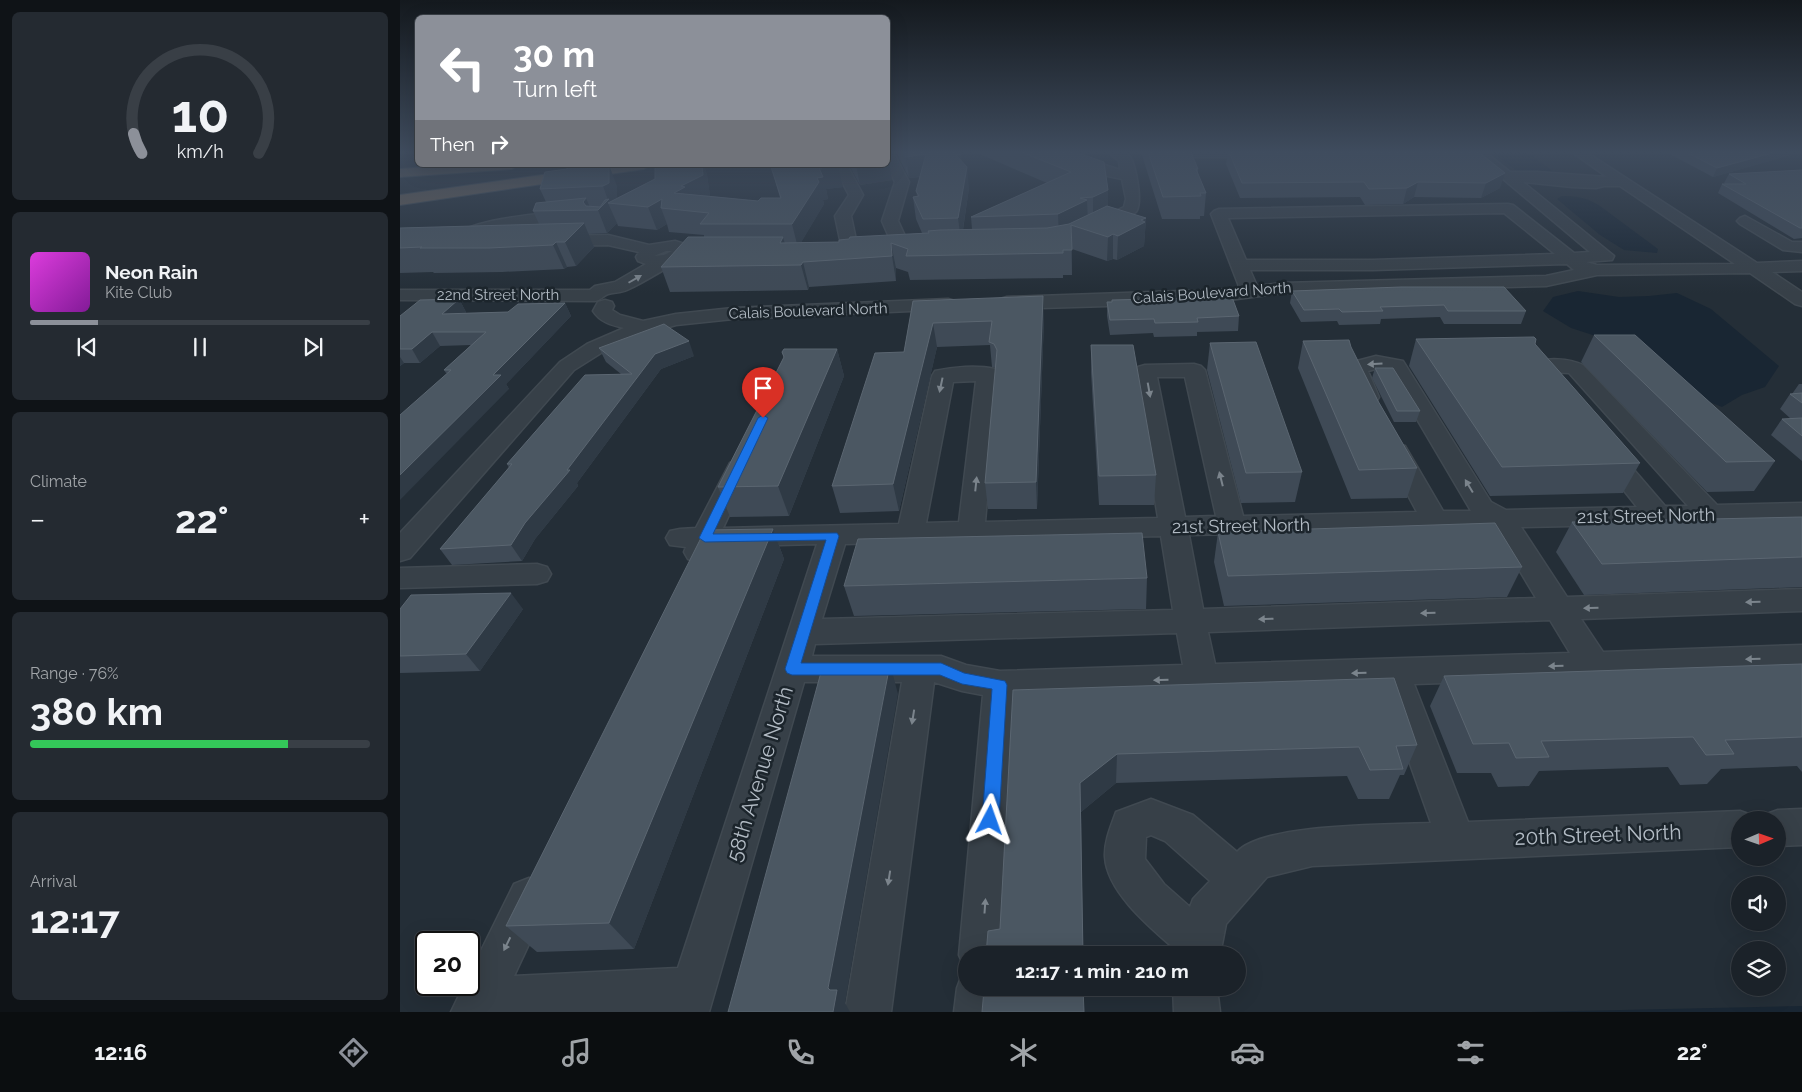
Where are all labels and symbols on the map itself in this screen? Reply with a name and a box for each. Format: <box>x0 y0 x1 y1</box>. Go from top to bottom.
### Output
one-way arrow <box>628 274 641 283</box>
street label: Calais Boulevard North <box>1132 278 1292 308</box>
street label: 22nd Street North <box>437 286 559 304</box>
street label: Calais Boulevard North <box>728 299 888 323</box>
one-way arrow <box>1367 360 1383 368</box>
pin <box>742 367 784 418</box>
one-way arrow <box>937 377 945 393</box>
one-way arrow <box>1145 382 1153 398</box>
one-way arrow <box>1217 471 1225 486</box>
one-way arrow <box>972 475 980 491</box>
one-way arrow <box>1464 479 1473 492</box>
street label: 21st Street North <box>1577 504 1715 527</box>
street label: 21st Street North <box>1172 514 1310 537</box>
one-way arrow <box>1745 599 1761 607</box>
one-way arrow <box>1583 604 1599 612</box>
one-way arrow <box>1420 610 1436 618</box>
one-way arrow <box>1258 615 1274 623</box>
one-way arrow <box>1745 656 1761 664</box>
one-way arrow <box>1548 663 1564 671</box>
one-way arrow <box>1350 669 1366 677</box>
one-way arrow <box>1153 676 1169 684</box>
street label: 58th Avenue North <box>721 683 798 865</box>
one-way arrow <box>909 710 917 726</box>
position arrow <box>963 793 1015 845</box>
north arrow <box>1731 811 1786 866</box>
street label: 20th Street North <box>1514 819 1682 850</box>
one-way arrow <box>884 870 892 886</box>
one-way arrow <box>981 898 989 914</box>
speed limit sign: 20 <box>415 931 480 996</box>
one-way arrow <box>503 937 511 951</box>

